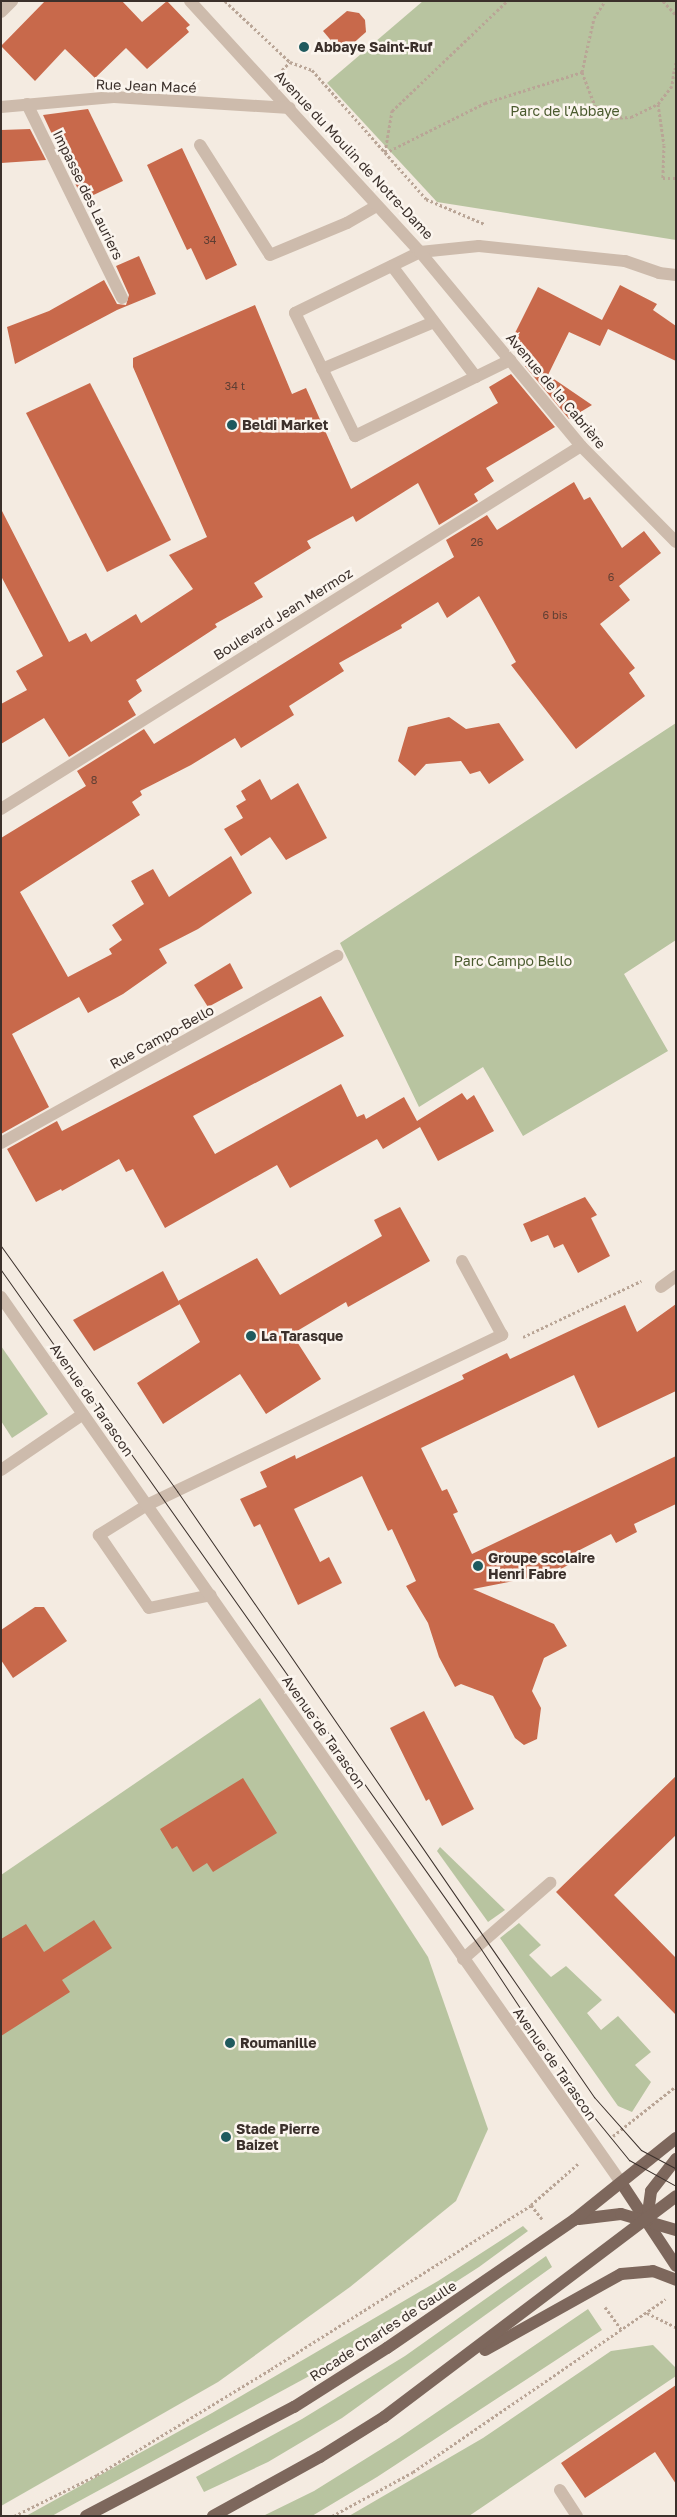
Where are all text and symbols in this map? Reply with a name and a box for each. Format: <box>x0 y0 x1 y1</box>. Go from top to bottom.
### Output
place label: Abbaye Saint-Ruf <box>314 39 432 55</box>
marker: Abbaye Saint-Ruf <box>298 41 310 53</box>
street label: Avenue du Moulin de Notre-Dame <box>271 67 437 243</box>
street label: Rue Jean Macé <box>95 76 197 96</box>
park label: Parc de l'Abbaye <box>510 103 620 119</box>
street label: Impasse des Lauriers <box>49 127 127 263</box>
house number: 34 <box>203 233 217 247</box>
street label: Avenue de la Cabrière <box>503 330 609 452</box>
house number: 34 t <box>225 379 245 393</box>
place label: Beldi Market <box>242 417 328 433</box>
marker: Beldi Market <box>226 419 238 431</box>
house number: 26 <box>470 535 484 549</box>
street label: Boulevard Jean Mermoz <box>210 564 356 664</box>
house number: 6 <box>608 570 614 584</box>
house number: 6 bis <box>543 608 567 622</box>
house number: 8 <box>91 773 97 787</box>
park label: Parc Campo Bello <box>454 953 572 969</box>
street label: Rue Campo-Bello <box>107 1001 217 1073</box>
place label: La Tarasque <box>261 1328 343 1344</box>
marker: La Tarasque <box>245 1330 257 1342</box>
street label: Avenue de Tarascon <box>47 1340 137 1460</box>
place label: Groupe scolaire Henri Fabre <box>488 1550 595 1582</box>
marker: Groupe scolaire Henri Fabre <box>472 1560 484 1572</box>
street label: Avenue de Tarascon <box>279 1672 369 1792</box>
street label: Avenue de Tarascon <box>510 2004 600 2124</box>
place label: Roumanille <box>240 2035 316 2051</box>
marker: Roumanille <box>224 2037 236 2049</box>
place label: Stade Pierre Baizet <box>236 2121 320 2154</box>
marker: Stade Pierre Baizet <box>220 2131 232 2143</box>
street label: Rocade Charles de Gaulle <box>306 2277 460 2385</box>

